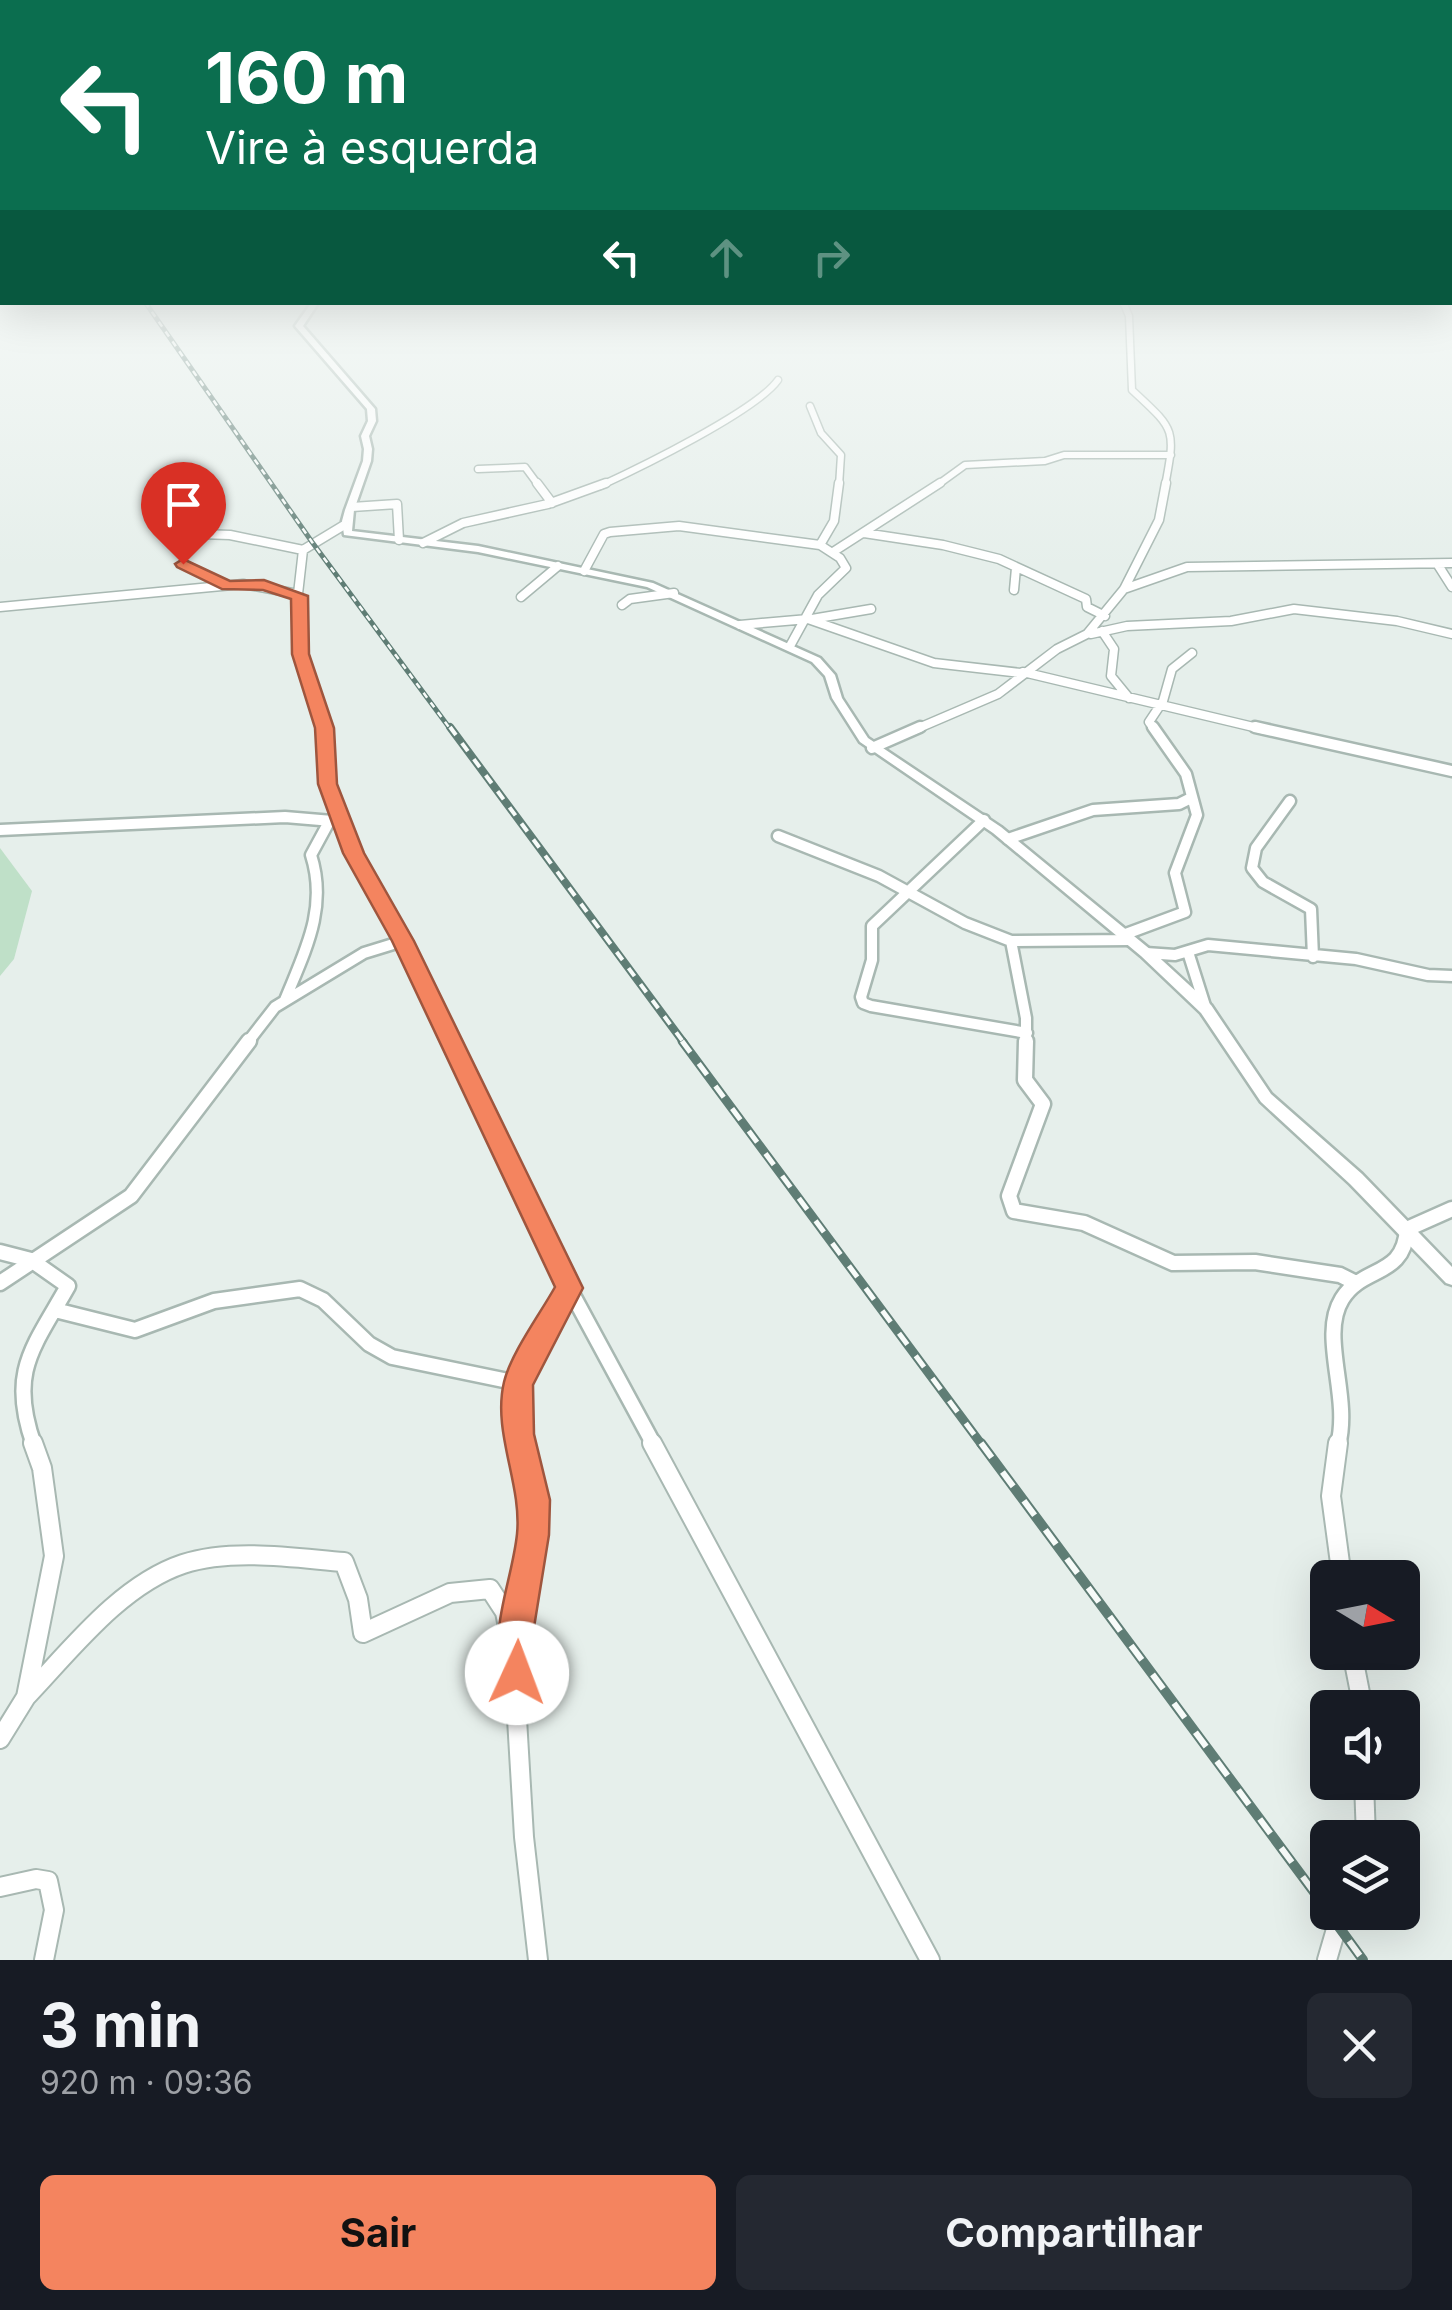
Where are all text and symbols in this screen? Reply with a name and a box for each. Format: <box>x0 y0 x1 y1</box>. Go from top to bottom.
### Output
text: 160 m <box>205 35 408 120</box>
icon: left <box>40 40 170 170</box>
text: Vire à esquerda <box>205 120 539 175</box>
icon: left <box>594 230 649 285</box>
icon: ahead <box>699 230 754 285</box>
icon: right <box>804 230 859 285</box>
pin <box>141 462 226 565</box>
icon: arrive <box>156 477 211 532</box>
north arrow <box>1310 1560 1420 1670</box>
map controls <box>1310 1560 1420 1930</box>
position arrow <box>465 1621 569 1725</box>
button: sound <box>1310 1690 1420 1800</box>
button: layers <box>1310 1820 1420 1930</box>
text: 3 min <box>40 1989 201 2061</box>
button: close <box>1307 1993 1412 2098</box>
text: 920 m · 09:36 <box>40 2063 253 2102</box>
button: Sair <box>40 2175 716 2290</box>
button: Compartilhar <box>736 2175 1412 2290</box>

